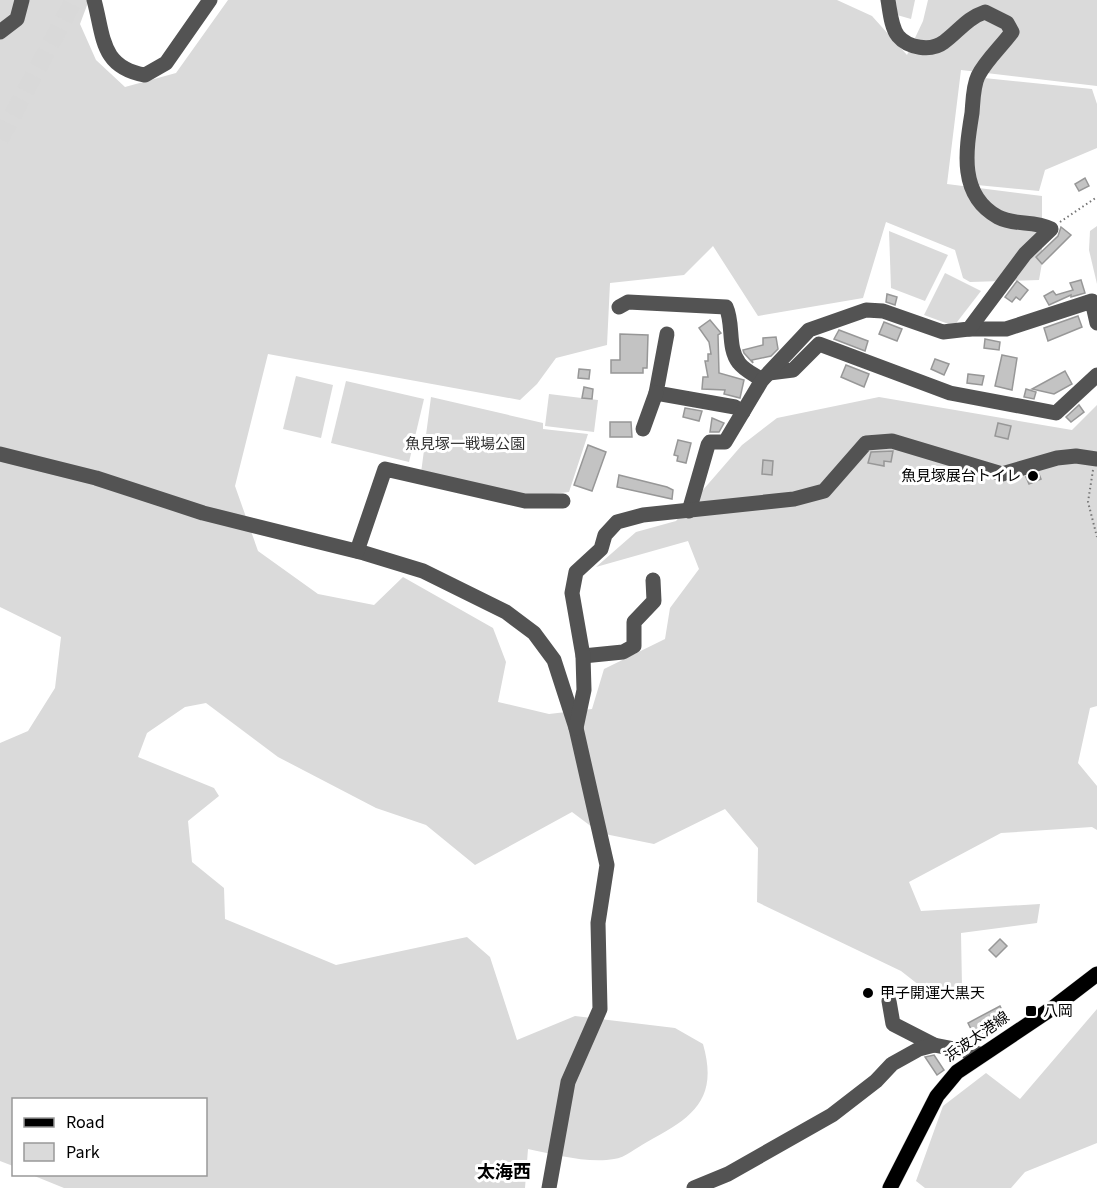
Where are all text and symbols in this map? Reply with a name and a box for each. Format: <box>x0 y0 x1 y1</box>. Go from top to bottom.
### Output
park label: 魚見塚一戦場公園 <box>405 434 525 455</box>
place label: 魚見塚展台トイレ <box>901 466 1021 487</box>
marker: 魚見塚展台トイレ <box>1026 469 1040 483</box>
place label: 甲子開運大黒天 <box>880 983 985 1004</box>
marker: 甲子開運大黒天 <box>861 986 875 1000</box>
place label: 八岡 <box>1043 1001 1073 1022</box>
marker: 八岡 <box>1024 1004 1038 1018</box>
street label: 浜波太港線 <box>940 1007 1014 1067</box>
legend <box>12 1098 207 1176</box>
text: Road <box>66 1110 105 1135</box>
text: Park <box>66 1140 100 1165</box>
district label: 太海西 <box>477 1160 531 1185</box>

